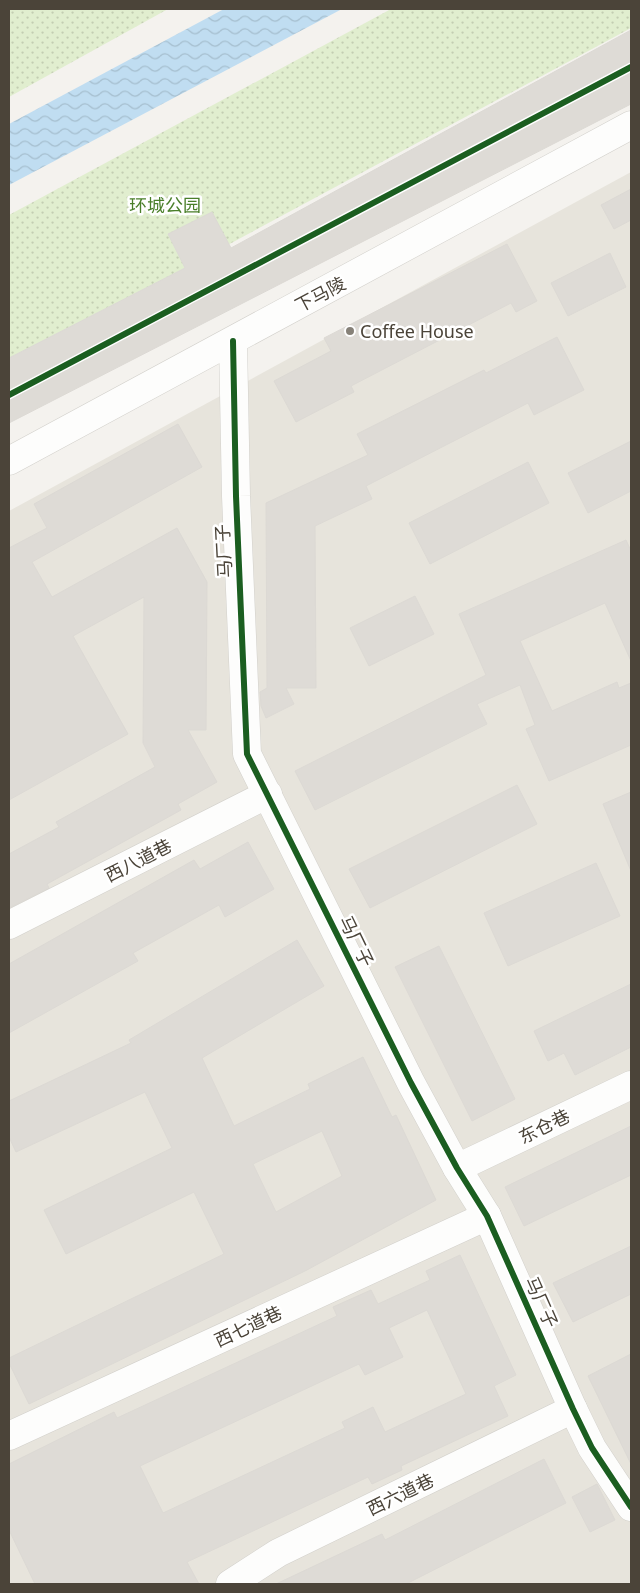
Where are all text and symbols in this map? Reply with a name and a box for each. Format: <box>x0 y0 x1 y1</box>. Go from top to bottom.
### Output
park label: 环城公园 <box>129 193 201 217</box>
street label: 下马陵 <box>291 271 349 317</box>
place label: Coffee House <box>360 319 474 343</box>
marker: Coffee House <box>344 325 356 337</box>
street label: 马厂子 <box>210 523 236 579</box>
street label: 西八道巷 <box>100 833 176 887</box>
street label: 马厂子 <box>334 911 380 971</box>
street label: 东仓巷 <box>514 1103 574 1149</box>
street label: 马厂子 <box>520 1272 564 1332</box>
street label: 西七道巷 <box>210 1300 286 1352</box>
street label: 西六道巷 <box>362 1467 438 1521</box>

